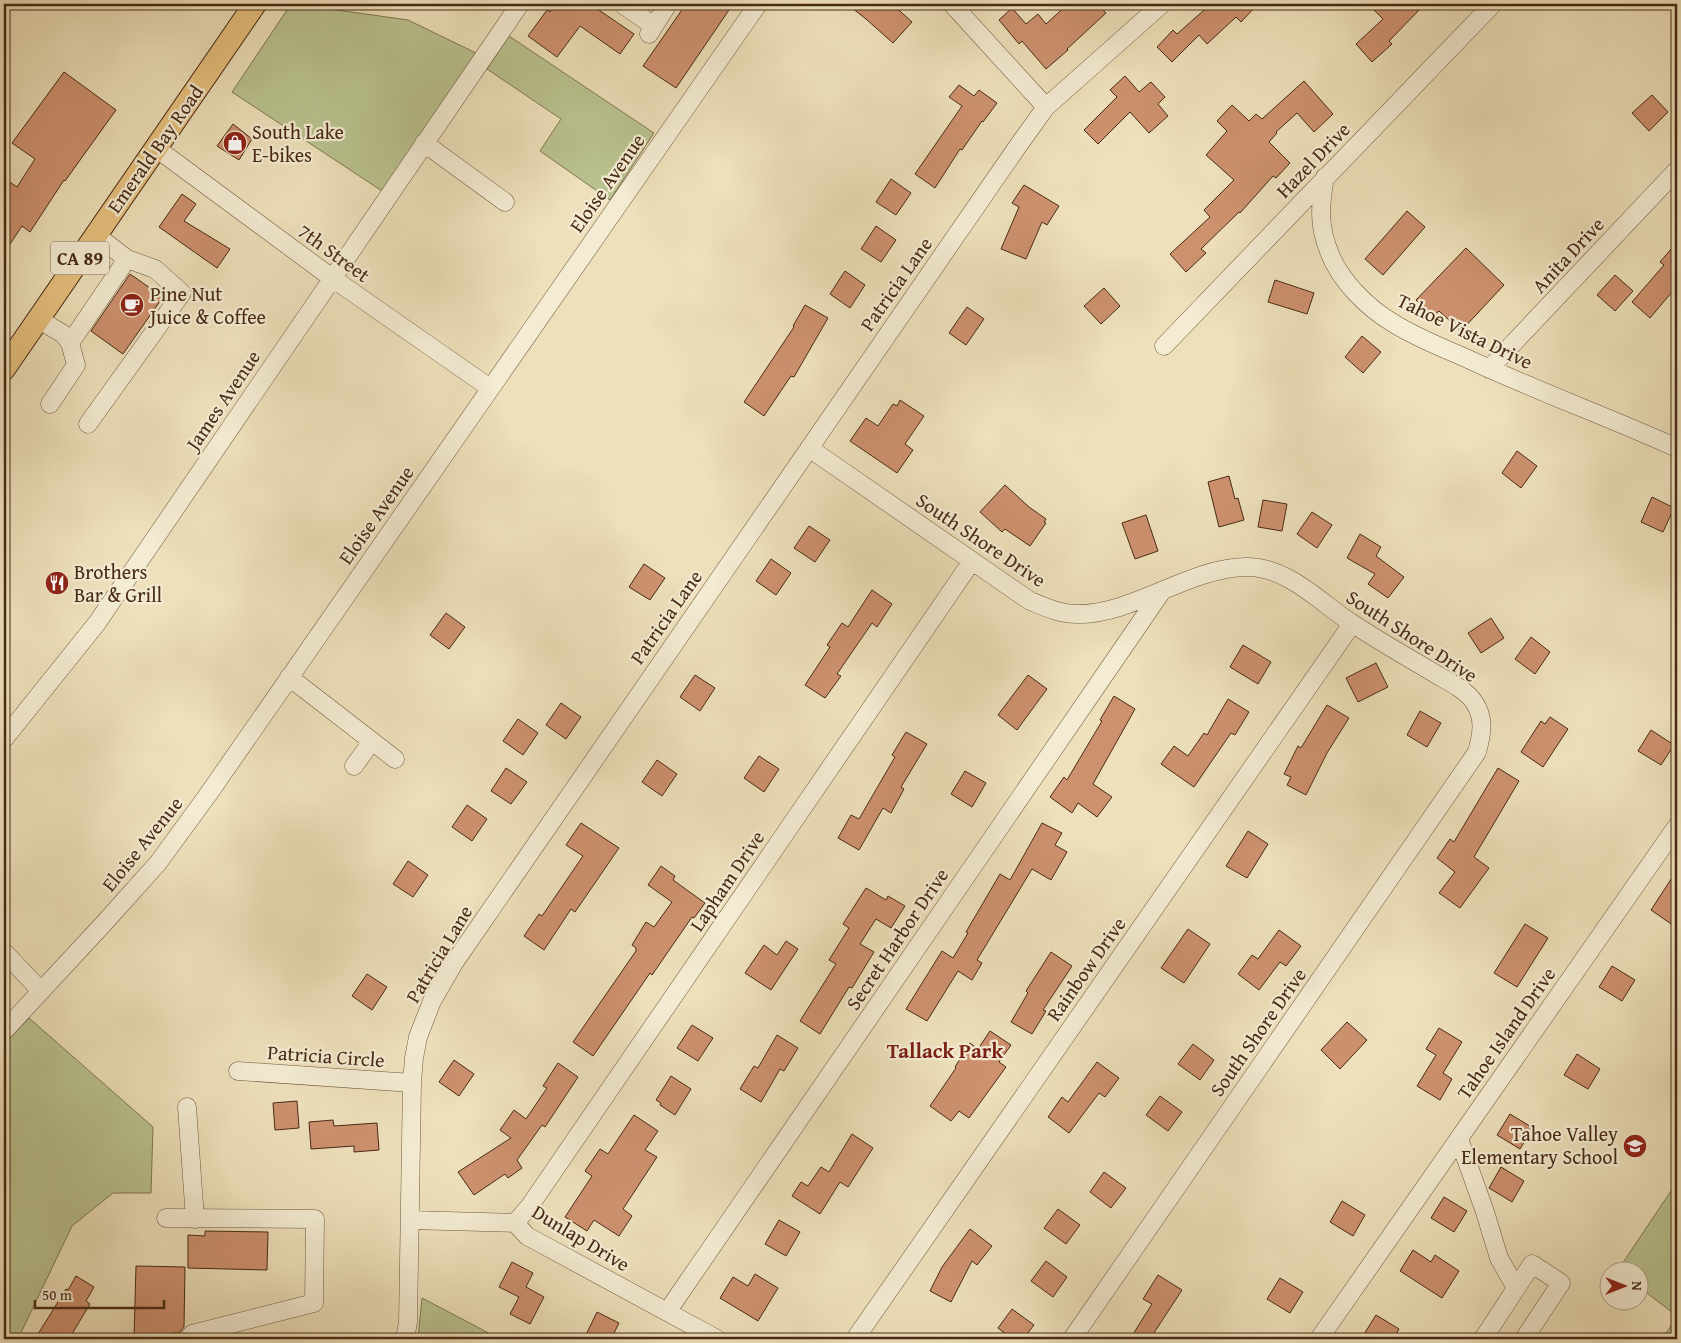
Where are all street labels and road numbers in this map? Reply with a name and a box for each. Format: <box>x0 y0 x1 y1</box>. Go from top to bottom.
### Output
street label: Emerald Bay Road <box>99 78 210 219</box>
street label: Hazel Drive <box>1269 115 1356 204</box>
street label: Eloise Avenue <box>562 127 651 238</box>
street label: Anita Drive <box>1525 210 1611 299</box>
street label: 7th Street <box>292 216 376 289</box>
street label: Patricia Lane <box>852 231 939 337</box>
road number: CA 89 <box>51 242 109 274</box>
street label: Tahoe Vista Drive <box>1393 285 1538 376</box>
street label: James Avenue <box>177 344 267 458</box>
street label: Eloise Avenue <box>331 459 420 570</box>
street label: South Shore Drive <box>910 485 1052 594</box>
street label: Patricia Lane <box>622 564 709 670</box>
street label: South Shore Drive <box>1341 582 1484 689</box>
street label: Eloise Avenue <box>94 790 189 897</box>
street label: Lapham Drive <box>682 824 771 937</box>
street label: Secret Harbor Drive <box>838 862 955 1016</box>
street label: Patricia Lane <box>398 899 479 1008</box>
street label: Rainbow Drive <box>1039 911 1132 1027</box>
street label: South Shore Drive <box>1202 961 1313 1102</box>
street label: Tahoe Island Drive <box>1449 961 1562 1105</box>
street label: Patricia Circle <box>266 1037 386 1074</box>
street label: Dunlap Drive <box>527 1197 636 1278</box>

